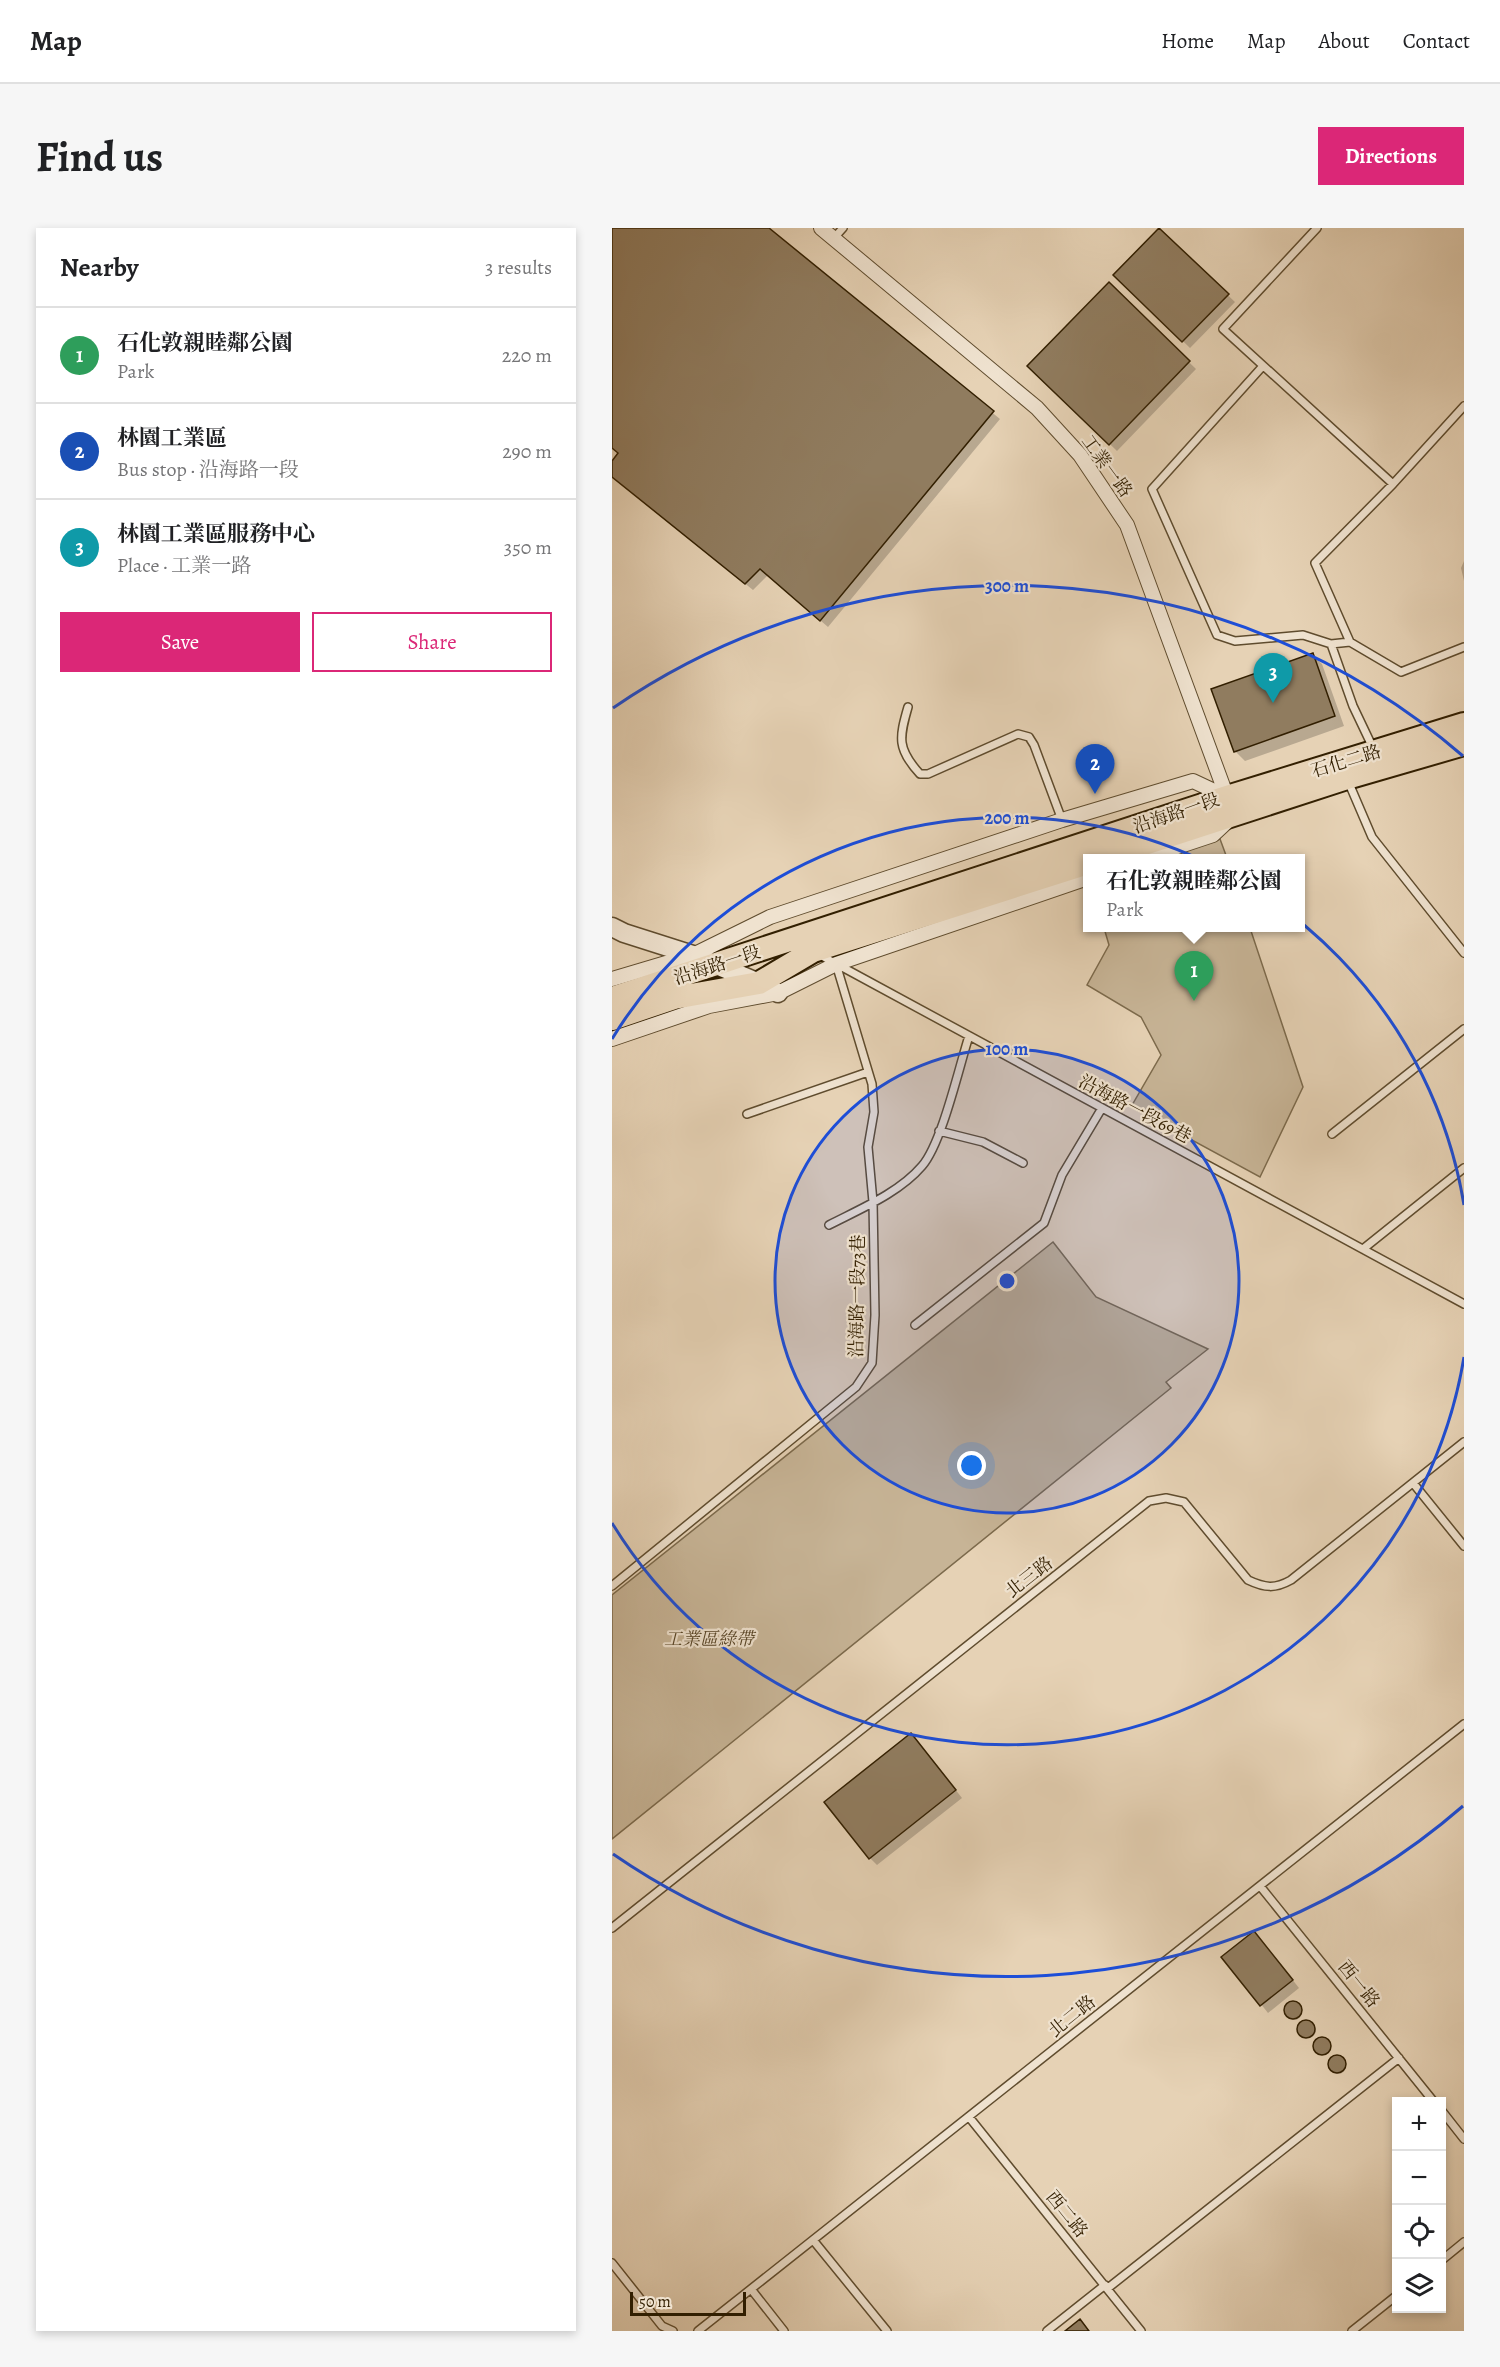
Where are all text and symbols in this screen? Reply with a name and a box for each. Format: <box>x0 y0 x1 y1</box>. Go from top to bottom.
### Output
text: Map <box>30 22 82 60</box>
text: Home <box>1161 27 1214 55</box>
text: Map <box>1247 27 1285 55</box>
text: About <box>1318 27 1370 55</box>
text: Contact <box>1403 27 1470 55</box>
button: Directions <box>1318 127 1464 185</box>
text: Find us <box>36 128 163 185</box>
text: Nearby <box>60 250 139 285</box>
text: 3 results <box>485 254 552 281</box>
text: 石化敦親睦鄰公園 <box>117 328 293 358</box>
text: 1 <box>76 342 83 369</box>
text: 220 m <box>502 342 552 369</box>
text: Park <box>117 358 155 385</box>
text: 林園工業區 <box>117 423 227 453</box>
street label: 工業一路 <box>1076 430 1138 502</box>
text: 2 <box>75 438 84 465</box>
text: 290 m <box>502 438 552 465</box>
text: Bus stop · 沿海路一段 <box>117 456 299 483</box>
text: 林園工業區服務中心 <box>117 519 315 549</box>
text: 3 <box>75 534 84 561</box>
text: 350 m <box>504 534 552 561</box>
text: Place · 工業一路 <box>117 552 251 579</box>
text: 300 m <box>985 574 1029 598</box>
button: Save <box>60 612 300 672</box>
button: Share <box>312 612 552 672</box>
pin: 3 <box>1254 654 1292 703</box>
street label: 石化二路 <box>1308 739 1384 783</box>
pin: 2 <box>1076 744 1114 794</box>
street label: 沿海路一段 <box>1130 787 1222 839</box>
text: 200 m <box>984 806 1030 830</box>
popup <box>1083 854 1305 932</box>
text: 石化敦親睦鄰公園 <box>1106 866 1282 896</box>
text: Park <box>1106 896 1144 923</box>
street label: 沿海路一段 <box>670 940 764 990</box>
pin: 1 <box>1174 952 1214 1001</box>
text: 100 m <box>986 1037 1028 1061</box>
street label: 沿海路一段69巷 <box>1074 1069 1196 1149</box>
street label: 沿海路一段73巷 <box>844 1234 870 1358</box>
centre of rings <box>997 1271 1017 1291</box>
your location <box>957 1451 986 1480</box>
street label: 北三路 <box>1000 1551 1058 1603</box>
park label: 工業區綠帶 <box>664 1627 757 1651</box>
street label: 西一路 <box>1333 1955 1385 2013</box>
street label: 北二路 <box>1043 1990 1101 2042</box>
map controls <box>1392 2097 1446 2313</box>
button: + <box>1392 2097 1446 2151</box>
button: − <box>1392 2151 1446 2205</box>
street label: 西二路 <box>1041 2185 1093 2243</box>
button: locate <box>1392 2205 1446 2259</box>
button: layers <box>1392 2259 1446 2313</box>
scale bar <box>630 2289 746 2316</box>
text: 50 m <box>639 2291 671 2313</box>

